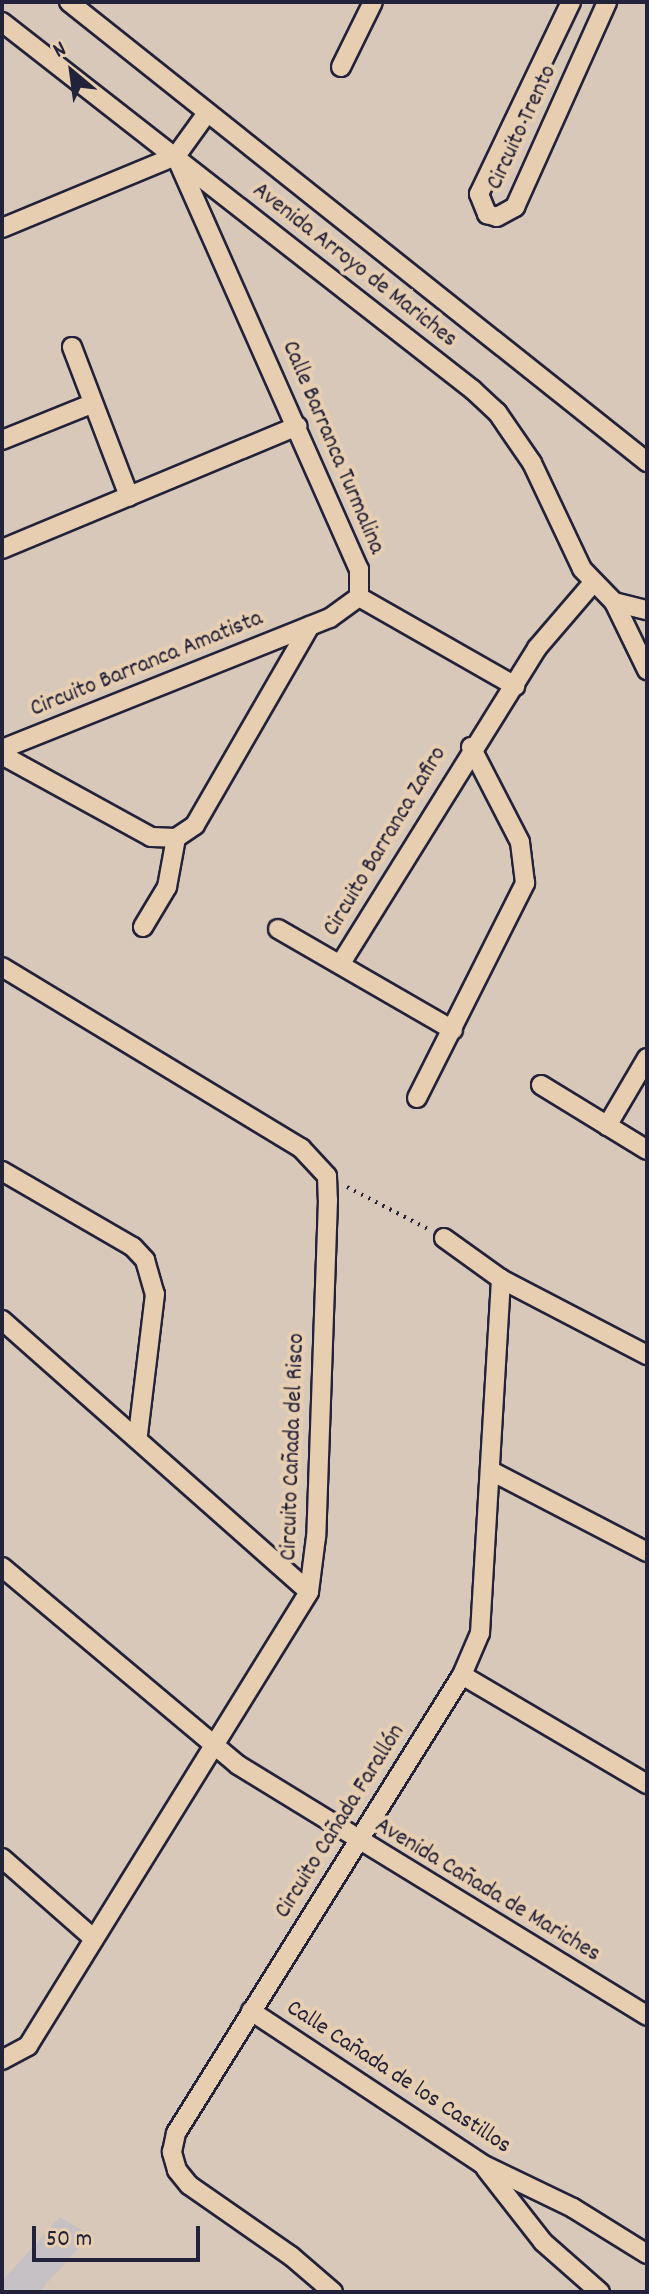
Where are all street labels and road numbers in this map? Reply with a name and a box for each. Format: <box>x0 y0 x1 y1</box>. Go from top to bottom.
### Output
street label: Circuito Trento <box>482 61 564 195</box>
street label: Avenida Arroyo de Mariches <box>246 177 462 355</box>
street label: Calle Barranca Turmalina <box>274 337 390 559</box>
street label: Circuito Barranca Amatista <box>27 605 267 725</box>
street label: Circuito Barranca Zafiro <box>318 742 454 942</box>
street label: Circuito Cañada del Risco <box>276 1333 312 1561</box>
street label: Circuito Cañada Farallón <box>270 1720 412 1924</box>
street label: Avenida Cañada de Mariches <box>369 1812 605 1970</box>
street label: Calle Cañada de los Castillos <box>280 1995 516 2161</box>

